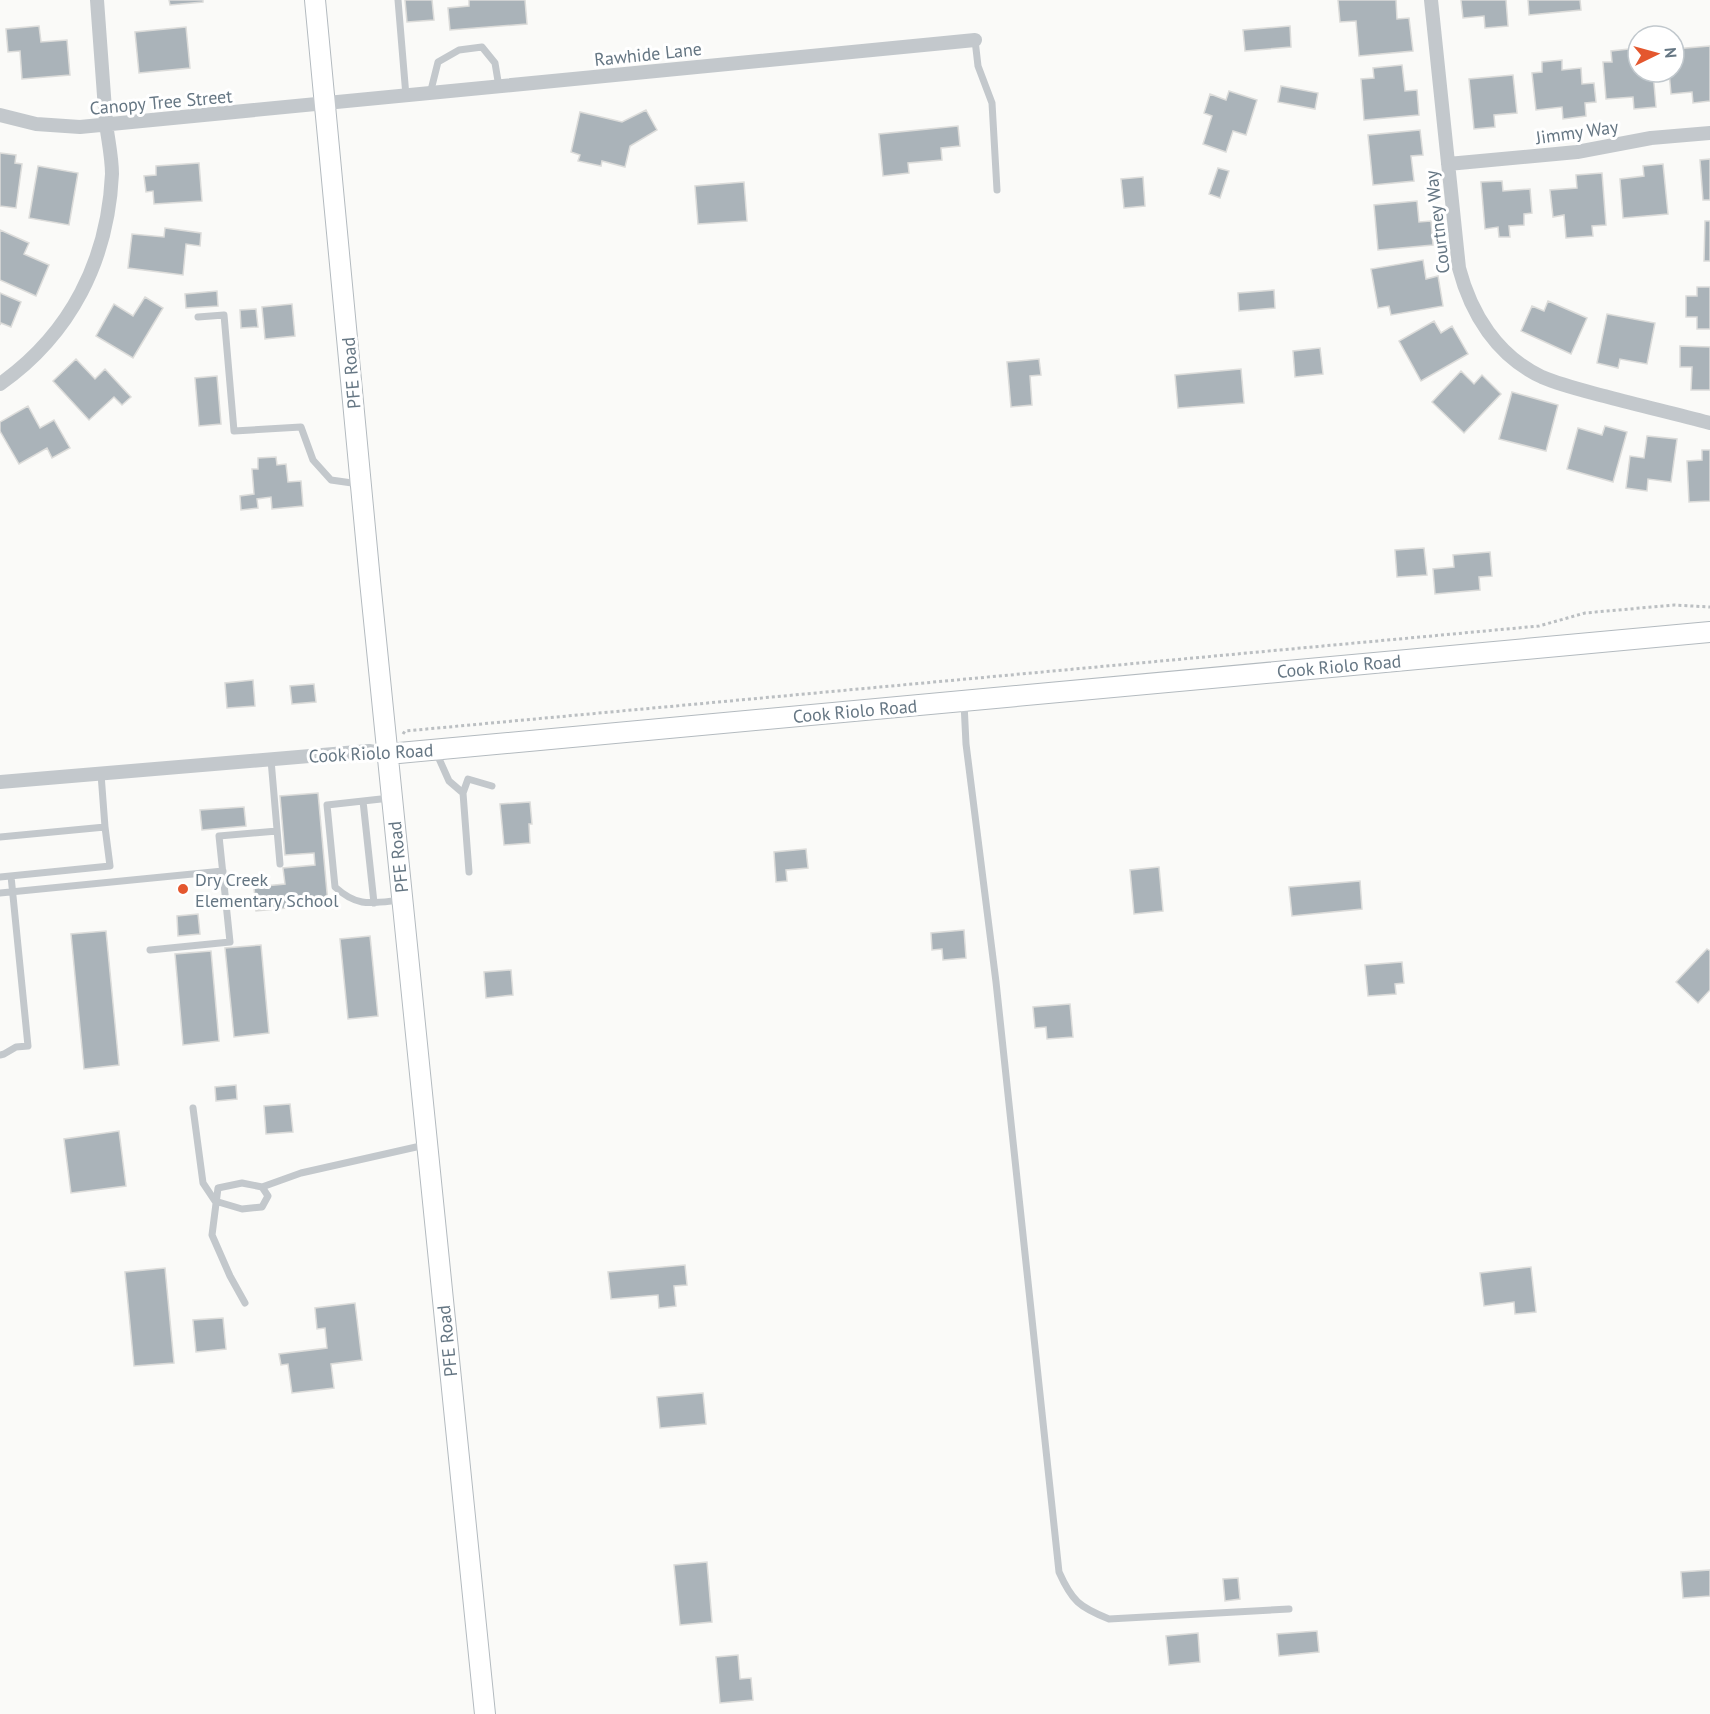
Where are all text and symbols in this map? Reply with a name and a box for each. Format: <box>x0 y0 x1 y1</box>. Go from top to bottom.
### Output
north arrow <box>1626 24 1686 84</box>
street label: Rawhide Lane <box>593 37 703 71</box>
text: N <box>1661 47 1681 59</box>
street label: Canopy Tree Street <box>89 84 233 120</box>
street label: Jimmy Way <box>1533 115 1620 149</box>
street label: Courtney Way <box>1419 168 1455 275</box>
street label: PFE Road <box>336 336 366 410</box>
street label: Cook Riolo Road <box>1276 649 1402 683</box>
street label: Cook Riolo Road <box>792 694 918 728</box>
street label: Cook Riolo Road <box>308 738 434 768</box>
street label: PFE Road <box>383 820 413 894</box>
place label: Dry Creek Elementary School <box>195 868 339 912</box>
marker: Dry Creek Elementary School <box>176 882 190 896</box>
street label: PFE Road <box>432 1304 462 1378</box>

